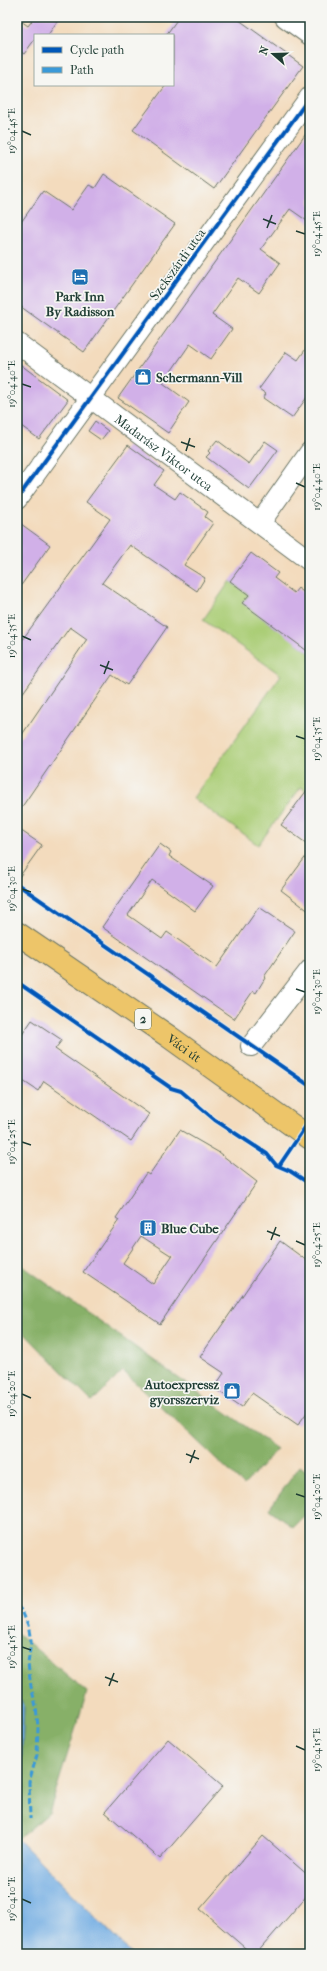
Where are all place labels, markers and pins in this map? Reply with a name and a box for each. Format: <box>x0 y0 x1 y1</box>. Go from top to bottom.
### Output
hotel icon: Park Inn By Radisson <box>70 267 90 287</box>
place label: Park Inn By Radisson <box>46 289 115 320</box>
shop icon: Schermann-Vill <box>133 367 153 387</box>
place label: Schermann-Vill <box>156 370 243 385</box>
building icon: Blue Cube <box>138 1218 158 1238</box>
place label: Blue Cube <box>161 1221 219 1236</box>
place label: Autoexpressz gyorsszerviz <box>144 1377 219 1408</box>
shop icon: Autoexpressz gyorsszerviz <box>222 1381 242 1401</box>

